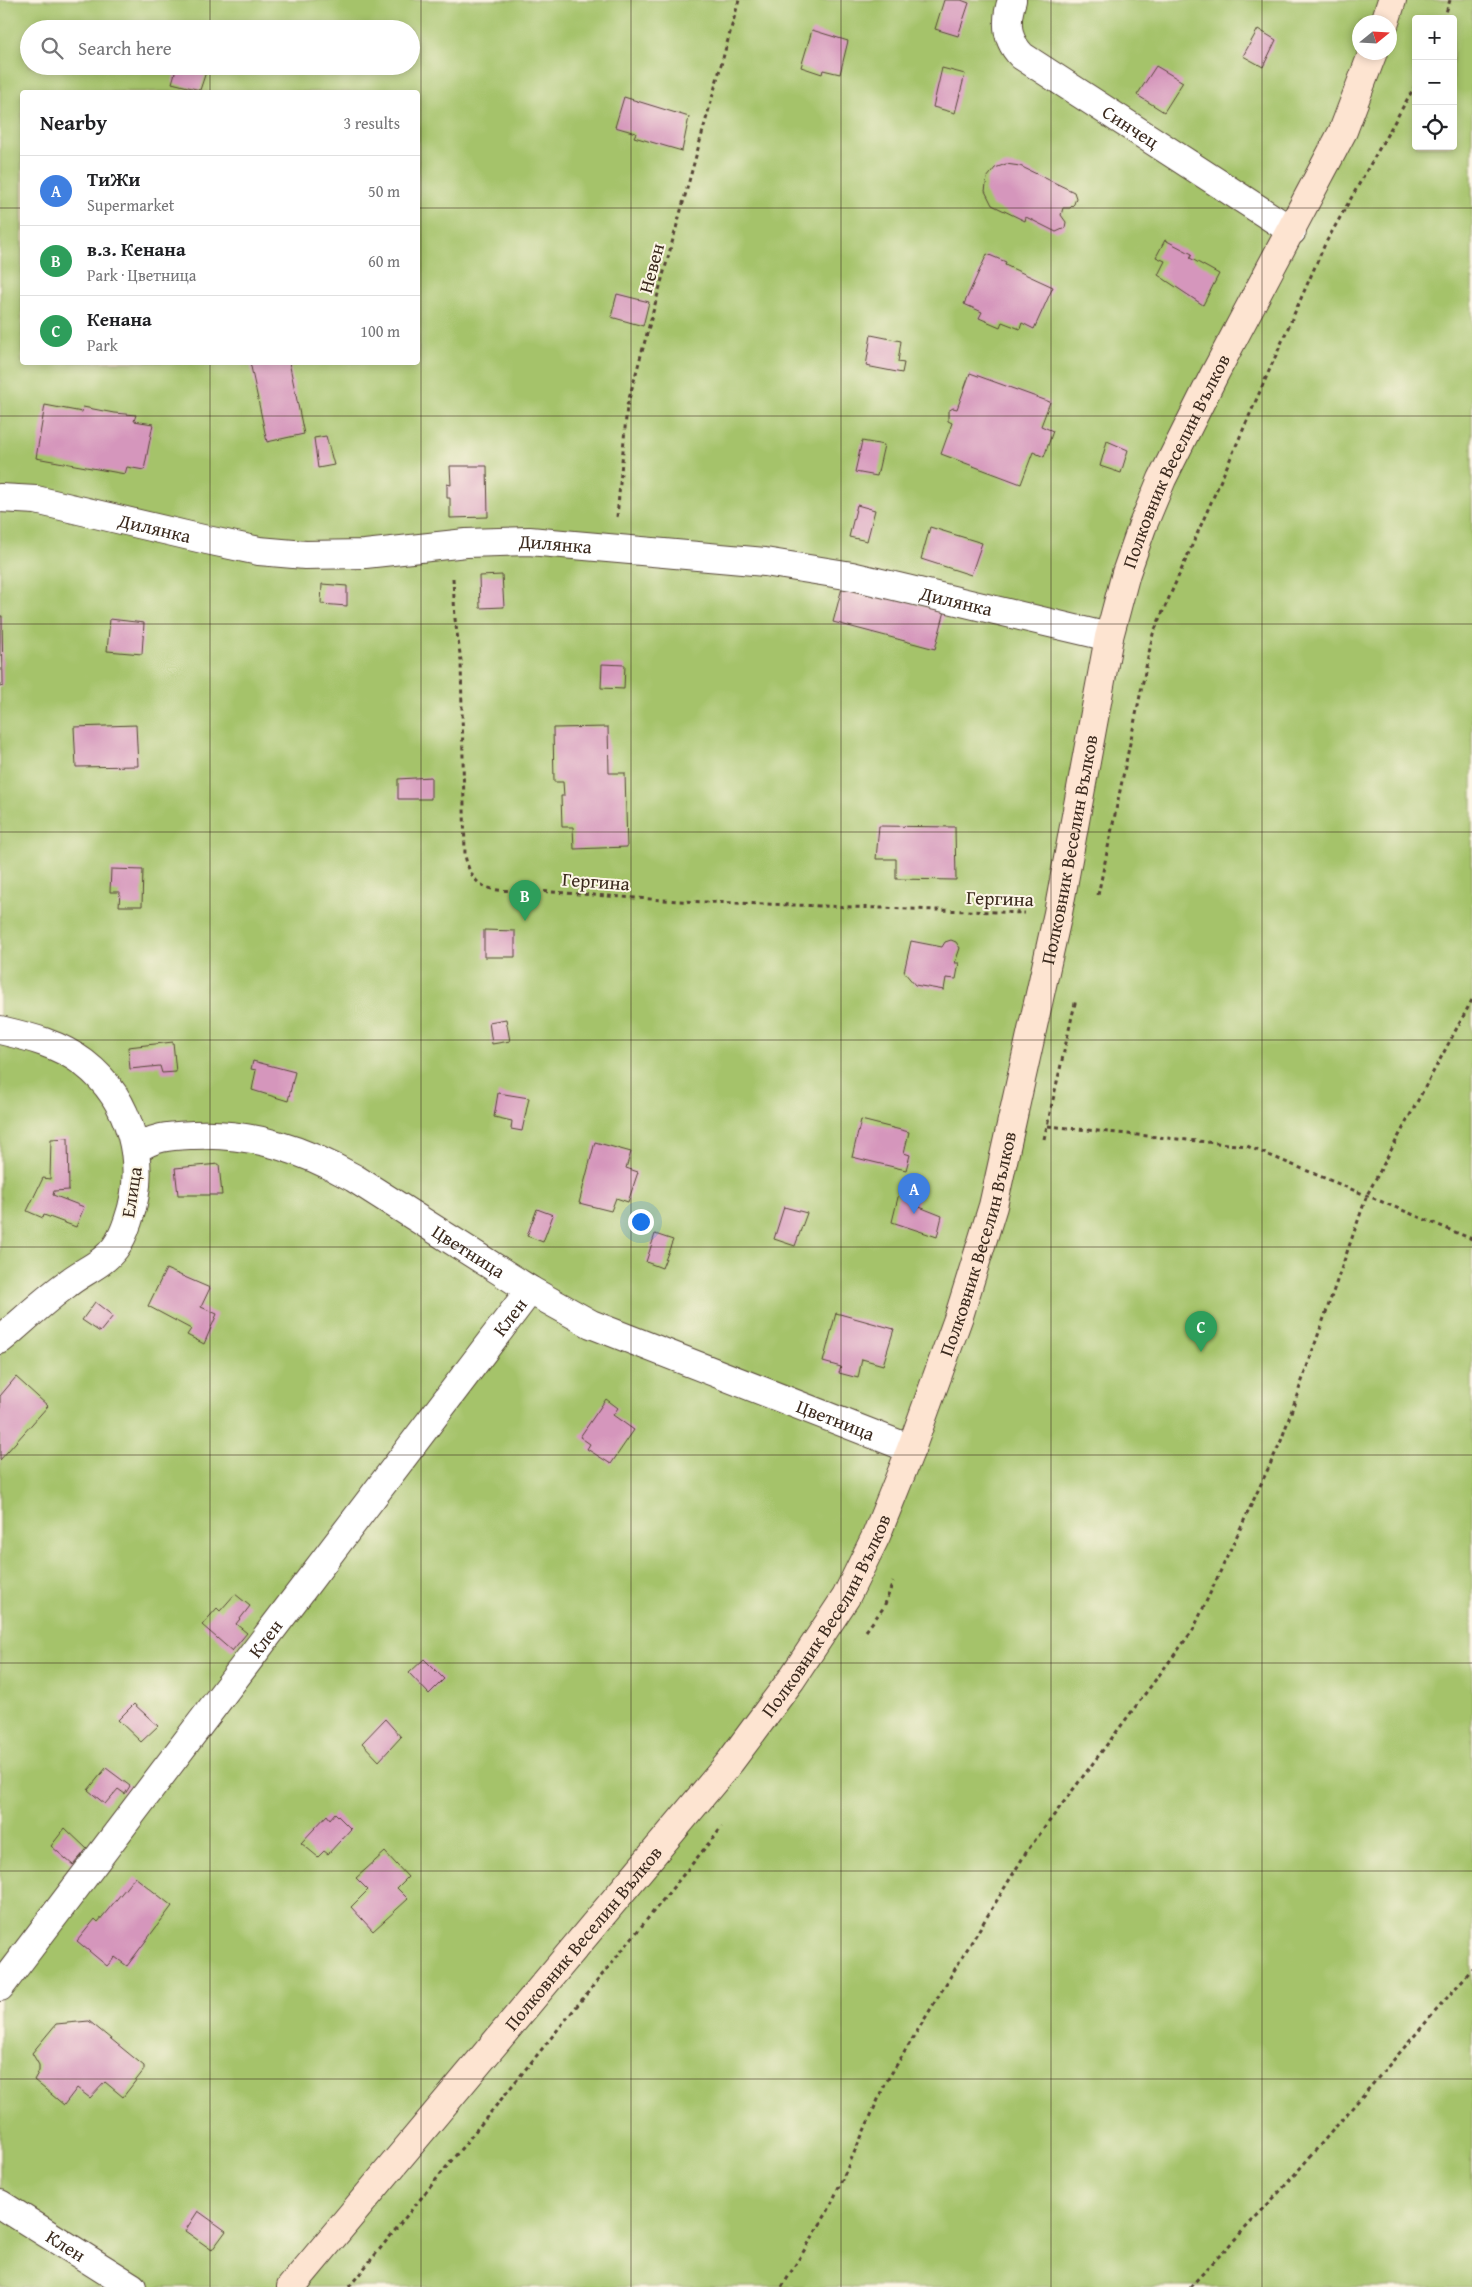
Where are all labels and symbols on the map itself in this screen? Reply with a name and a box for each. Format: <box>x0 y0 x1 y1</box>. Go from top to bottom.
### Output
north arrow <box>1352 15 1397 60</box>
street label: Синчец <box>1097 98 1165 155</box>
street label: Невен <box>631 240 671 296</box>
street label: Полковник Веселин Вълков <box>1115 349 1237 572</box>
street label: Дилянка <box>115 506 194 550</box>
street label: Дилянка <box>517 527 593 561</box>
street label: Дилянка <box>916 578 995 623</box>
street label: Полковник Веселин Вълков <box>1033 732 1105 967</box>
street label: Гергина <box>561 865 631 897</box>
pin: B <box>509 880 541 921</box>
street label: Гергина <box>966 883 1034 913</box>
street label: Полковник Веселин Вълков <box>932 1129 1023 1360</box>
street label: Елица <box>113 1165 149 1219</box>
pin: A <box>898 1173 930 1214</box>
your location <box>628 1209 654 1235</box>
street label: Цветница <box>427 1217 511 1285</box>
street label: Клен <box>486 1292 534 1342</box>
pin: C <box>1185 1311 1217 1352</box>
street label: Цветница <box>792 1392 879 1447</box>
street label: Полковник Веселин Вълков <box>754 1510 897 1723</box>
street label: Клен <box>241 1613 289 1664</box>
street label: Полковник Веселин Вълков <box>497 1840 668 2036</box>
street label: Клен <box>41 2222 91 2269</box>

